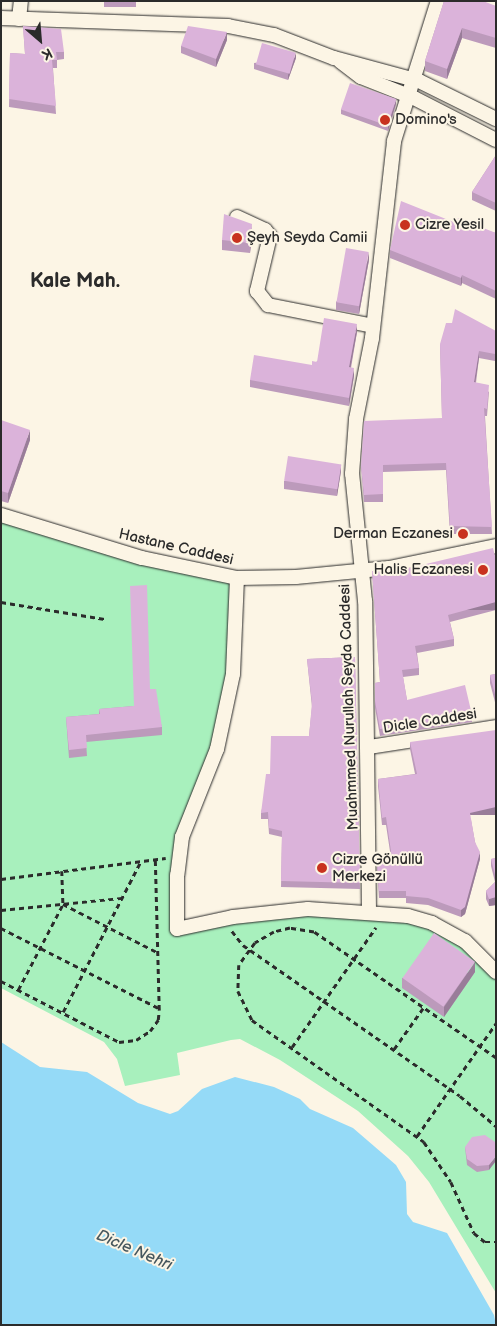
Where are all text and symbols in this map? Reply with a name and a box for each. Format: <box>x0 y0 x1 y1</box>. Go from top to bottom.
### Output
north arrow <box>15 15 65 65</box>
text: K <box>39 44 55 64</box>
place label: Domino's <box>395 111 457 129</box>
marker: Domino's <box>379 114 391 126</box>
place label: Cizre Yesil <box>415 216 485 234</box>
marker: Cizre Yesil <box>399 219 411 231</box>
place label: Şeyh Seyda Camii <box>247 229 368 247</box>
marker: Şeyh Seyda Camii <box>231 232 243 244</box>
district label: Kale Mah. <box>30 269 120 293</box>
street label: Hastane Caddesi <box>117 525 235 569</box>
place label: Derman Eczanesi <box>333 525 453 543</box>
marker: Derman Eczanesi <box>457 528 469 540</box>
place label: Halis Eczanesi <box>374 561 473 579</box>
marker: Halis Eczanesi <box>477 564 489 576</box>
street label: Muahmmed Nurullah Seyda Caddesi <box>336 583 362 831</box>
street label: Dicle Caddesi <box>382 705 478 737</box>
place label: Cizre Gönüllü Merkezi <box>332 850 423 885</box>
marker: Cizre Gönüllü Merkezi <box>316 862 328 874</box>
water label: Dicle Nehri <box>93 1226 175 1276</box>

